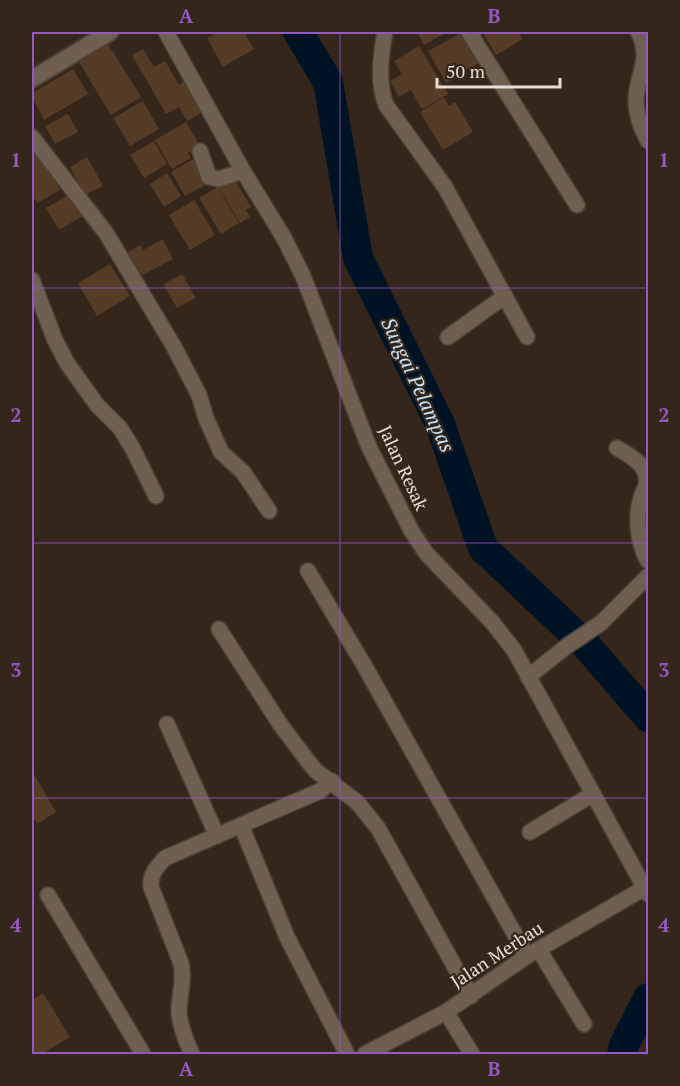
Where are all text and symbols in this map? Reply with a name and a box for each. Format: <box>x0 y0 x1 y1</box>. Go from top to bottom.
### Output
text: A <box>179 2 194 29</box>
text: B <box>488 2 501 29</box>
scale bar <box>437 51 560 89</box>
text: 50 m <box>446 59 486 83</box>
text: 1 <box>10 146 22 173</box>
text: 1 <box>658 146 670 173</box>
water label: Sungai Pelampas <box>375 313 462 457</box>
text: 2 <box>10 401 22 428</box>
text: 2 <box>658 401 670 428</box>
street label: Jalan Resak <box>374 421 434 515</box>
text: 3 <box>10 656 22 683</box>
text: 3 <box>658 656 670 683</box>
text: 4 <box>10 911 22 938</box>
text: 4 <box>658 911 670 938</box>
street label: Jalan Merbau <box>446 915 547 993</box>
text: A <box>179 1055 194 1082</box>
text: B <box>488 1055 501 1082</box>

